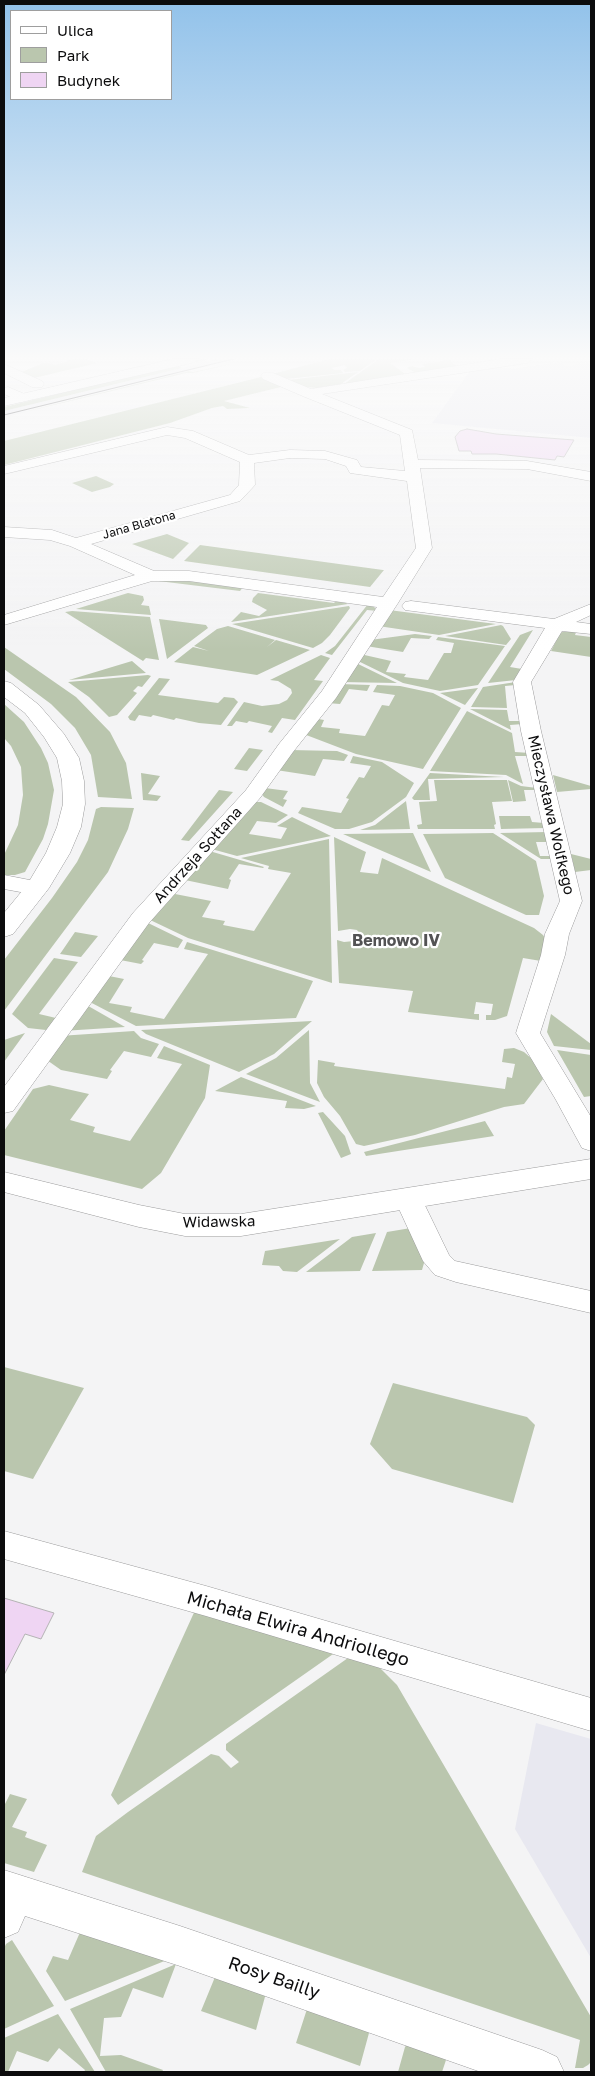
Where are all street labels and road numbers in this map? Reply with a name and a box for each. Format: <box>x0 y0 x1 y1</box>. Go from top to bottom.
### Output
street label: Jana Blatona <box>101 508 177 542</box>
street label: Mieczysława Wolfkego <box>524 733 578 897</box>
street label: Andrzeja Sołtana <box>150 803 246 907</box>
street label: Widawska <box>182 1212 256 1232</box>
street label: Michała Elwira Andriollego <box>184 1587 412 1671</box>
street label: Rosy Bailly <box>225 1952 323 2004</box>

